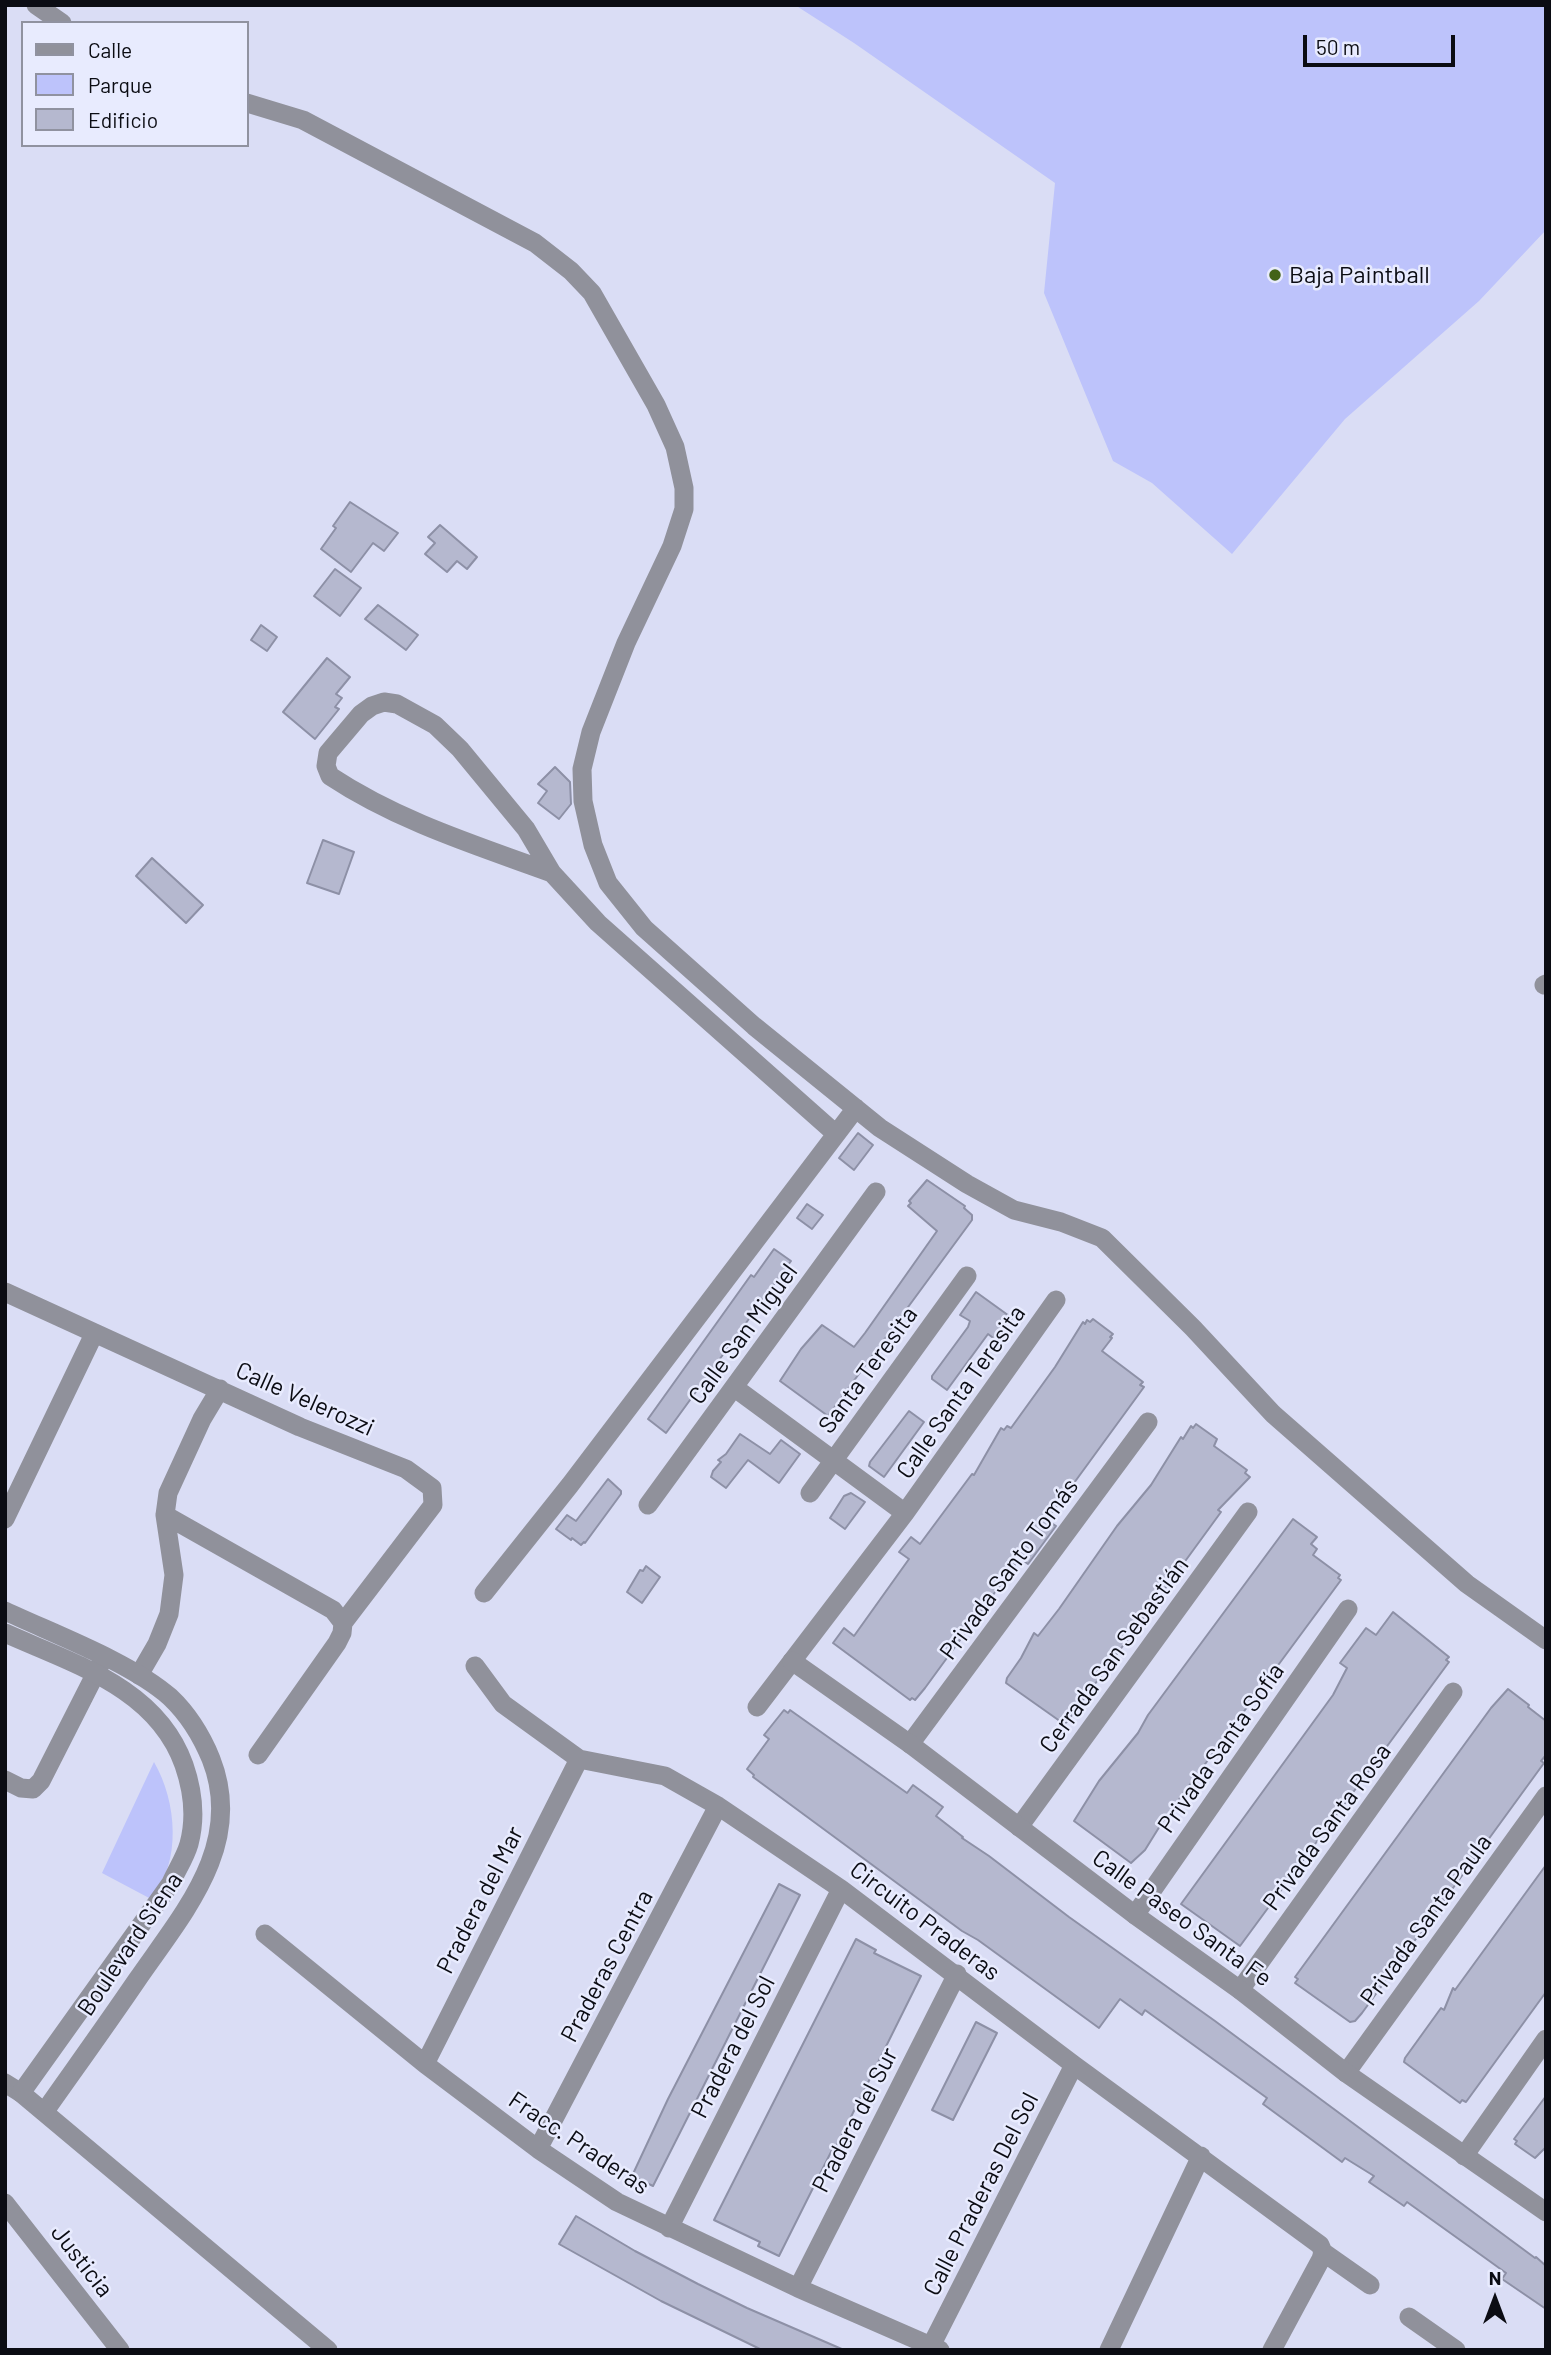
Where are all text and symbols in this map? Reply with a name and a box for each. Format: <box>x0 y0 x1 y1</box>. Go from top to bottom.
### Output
legend <box>21 21 248 147</box>
scale bar <box>1306 21 1458 65</box>
text: 50 m <box>1316 34 1360 59</box>
text: Calle <box>88 37 132 62</box>
text: Parque <box>88 72 153 97</box>
text: Edificio <box>88 107 158 132</box>
place label: Baja Paintball <box>1289 261 1430 289</box>
marker: Baja Paintball <box>1267 267 1283 283</box>
street label: Calle San Miguel <box>682 1258 804 1410</box>
street label: Calle Santa Teresita <box>890 1300 1032 1484</box>
street label: Santa Teresita <box>812 1301 924 1439</box>
street label: Calle Velerozzi <box>231 1356 379 1442</box>
street label: Privada Santo Tomás <box>934 1473 1084 1665</box>
street label: Cerrada San Sebastián <box>1033 1552 1195 1758</box>
street label: Privada Santa Sofía <box>1152 1658 1290 1838</box>
street label: Privada Santa Rosa <box>1257 1738 1397 1916</box>
street label: Pradera del Mar <box>431 1822 529 1978</box>
street label: Privada Santa Paula <box>1354 1829 1498 2011</box>
street label: Calle Paseo Santa Fe <box>1087 1843 1277 1993</box>
street label: Circuito Praderas <box>844 1855 1006 1987</box>
street label: Boulevard Siena <box>71 1867 189 2021</box>
street label: Praderas Centra <box>555 1885 659 2047</box>
street label: Pradera del Sol <box>685 1971 781 2123</box>
street label: Pradera del Sur <box>806 2043 904 2197</box>
street label: Fracc. Praderas <box>503 2085 655 2201</box>
street label: Calle Praderas Del Sol <box>917 2088 1045 2300</box>
street label: Justicia <box>45 2219 119 2303</box>
north arrow <box>1460 2264 1530 2334</box>
text: N <box>1489 2266 1501 2289</box>

